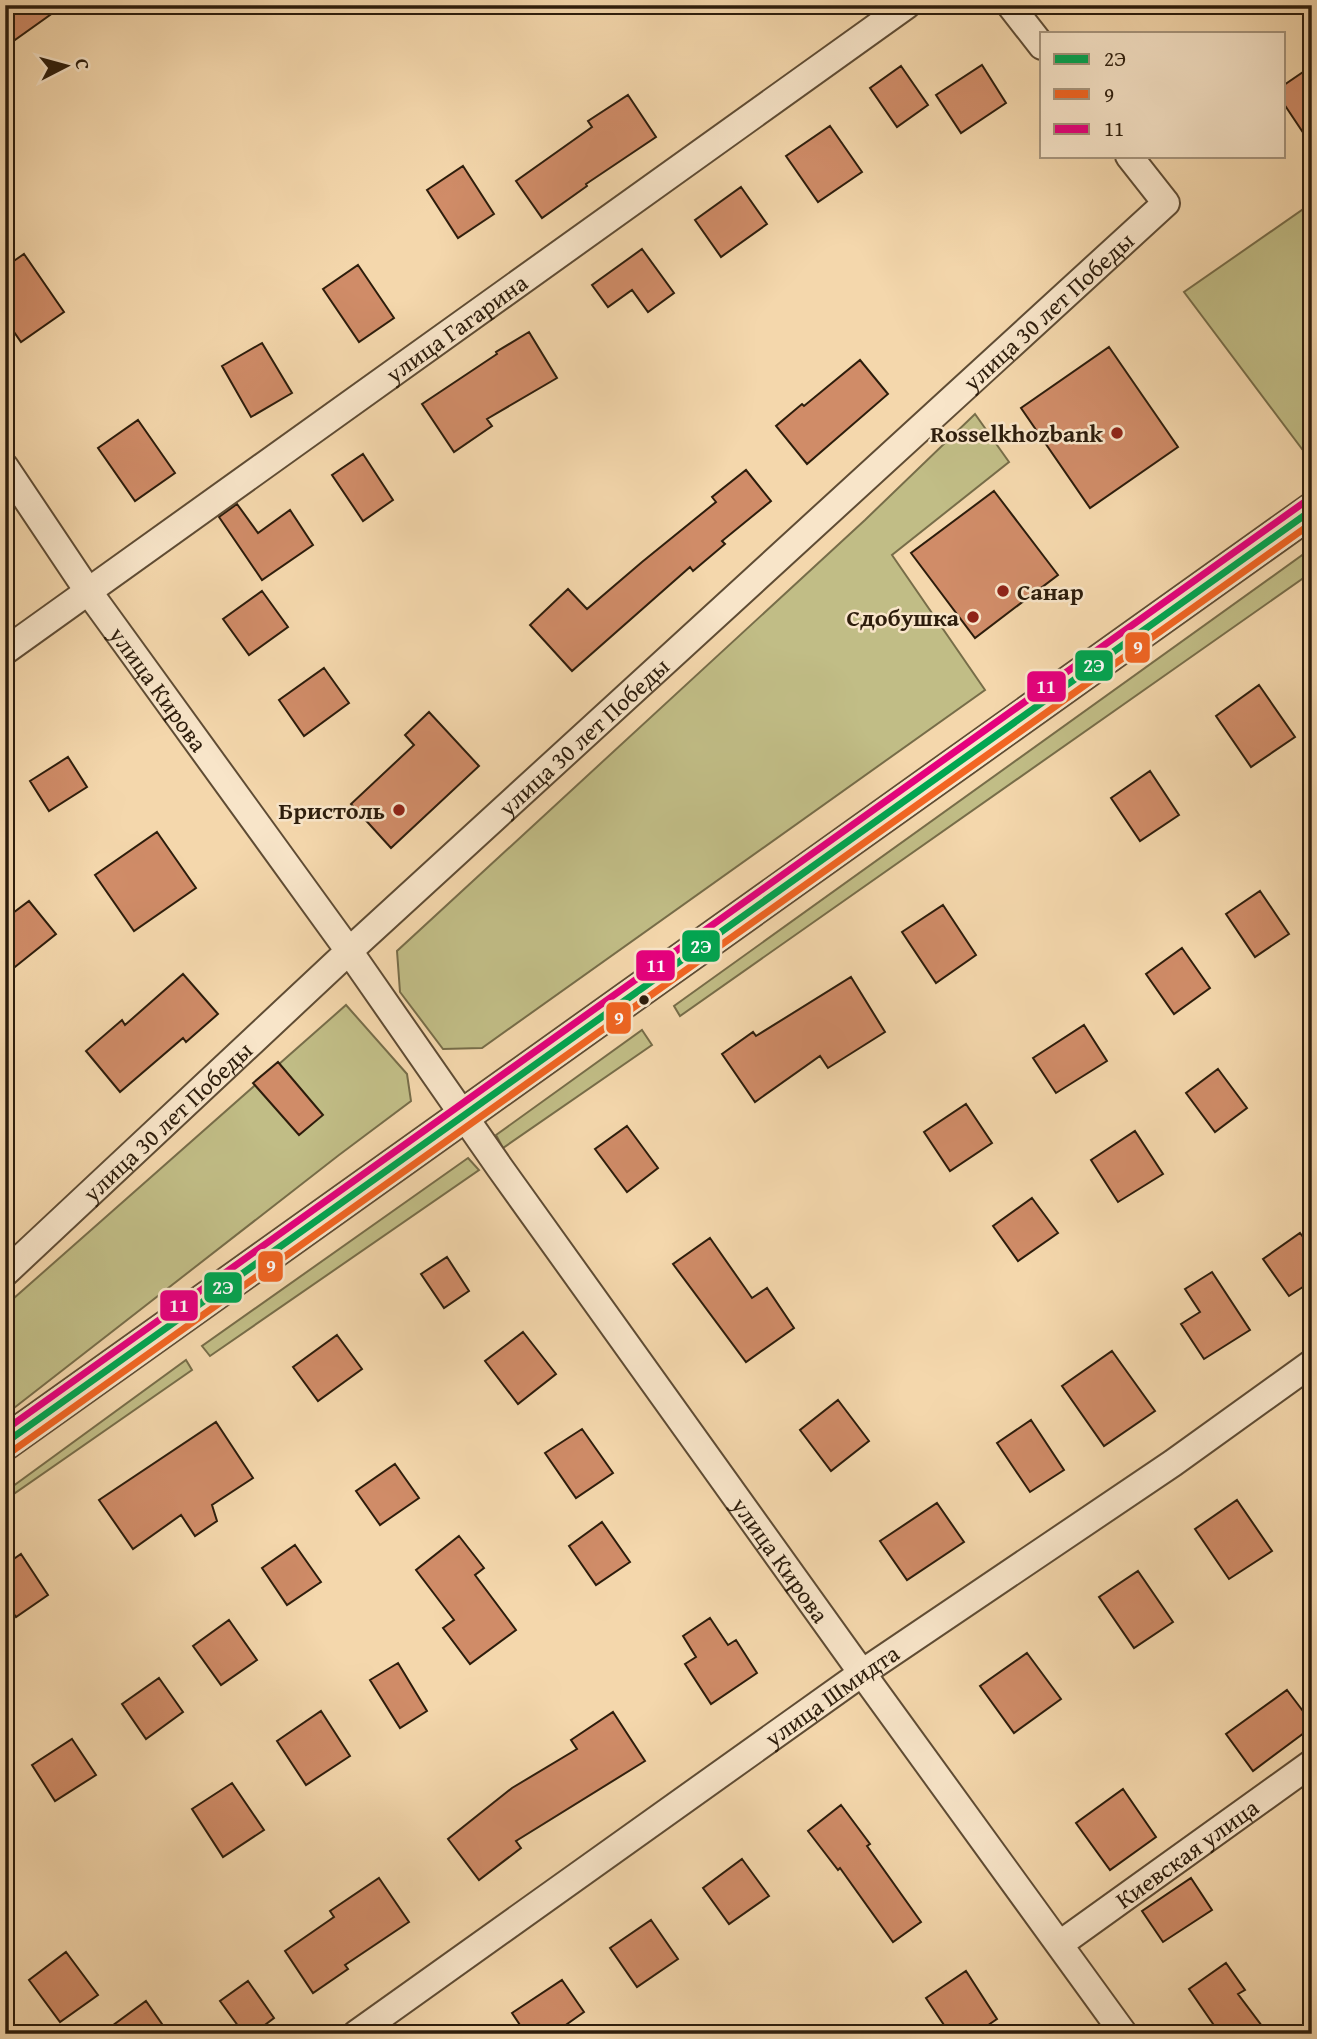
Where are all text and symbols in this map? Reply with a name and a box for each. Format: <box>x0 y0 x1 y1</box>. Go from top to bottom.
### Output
north arrow <box>32 32 102 102</box>
legend <box>1040 32 1286 158</box>
text: 2Э <box>1104 43 1126 74</box>
text: С <box>68 57 97 71</box>
text: 9 <box>1104 79 1114 110</box>
text: 11 <box>1104 113 1124 144</box>
street label: улица 30 лет Победы <box>954 223 1142 399</box>
street label: улица Гагарина <box>377 265 535 391</box>
place label: Rosselkhozbank <box>930 416 1103 451</box>
marker: Rosselkhozbank <box>1109 425 1125 441</box>
place label: Санар <box>1017 574 1084 609</box>
marker: Санар <box>995 583 1011 599</box>
place label: Сдобушка <box>847 600 960 635</box>
marker: Сдобушка <box>965 609 981 625</box>
street label: улица Кирова <box>101 618 217 759</box>
line badge: 9 <box>1124 631 1151 664</box>
text: 9 <box>1133 633 1143 661</box>
street label: улица 30 лет Победы <box>489 649 677 825</box>
line badge: 2Э <box>1074 649 1114 682</box>
text: 2Э <box>1083 651 1105 679</box>
line badge: 11 <box>1026 670 1067 703</box>
text: 11 <box>1036 672 1056 700</box>
place label: Бристоль <box>278 793 385 828</box>
marker: Бристоль <box>391 802 407 818</box>
line badge: 2Э <box>681 929 721 963</box>
text: 2Э <box>690 932 712 960</box>
line badge: 11 <box>635 949 676 982</box>
text: 11 <box>646 951 666 979</box>
unlabelled marker <box>637 993 651 1007</box>
line badge: 9 <box>605 1001 632 1035</box>
text: 9 <box>614 1004 624 1032</box>
street label: улица 30 лет Победы <box>74 1033 260 1210</box>
line badge: 9 <box>257 1250 284 1283</box>
text: 9 <box>266 1252 276 1280</box>
line badge: 2Э <box>203 1271 243 1304</box>
text: 2Э <box>212 1273 234 1301</box>
line badge: 11 <box>159 1289 199 1322</box>
text: 11 <box>169 1291 189 1319</box>
street label: улица Кирова <box>723 1489 838 1630</box>
street label: улица Шмидта <box>756 1635 906 1755</box>
street label: Киевская улица <box>1108 1789 1266 1916</box>

